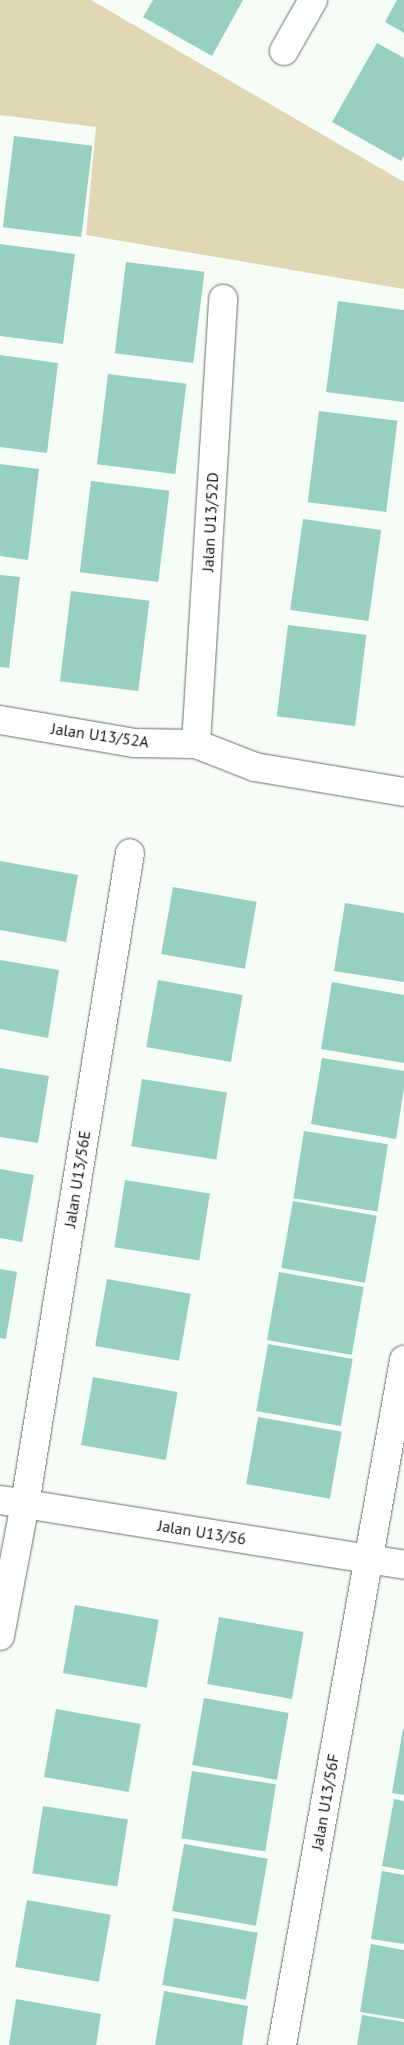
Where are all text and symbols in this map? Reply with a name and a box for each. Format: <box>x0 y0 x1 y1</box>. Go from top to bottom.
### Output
street label: Jalan U13/52D <box>198 472 222 572</box>
street label: Jalan U13/52A <box>50 719 150 751</box>
street label: Jalan U13/56E <box>60 1129 94 1229</box>
street label: Jalan U13/56 <box>156 1516 248 1548</box>
street label: Jalan U13/56F <box>307 1752 343 1852</box>

